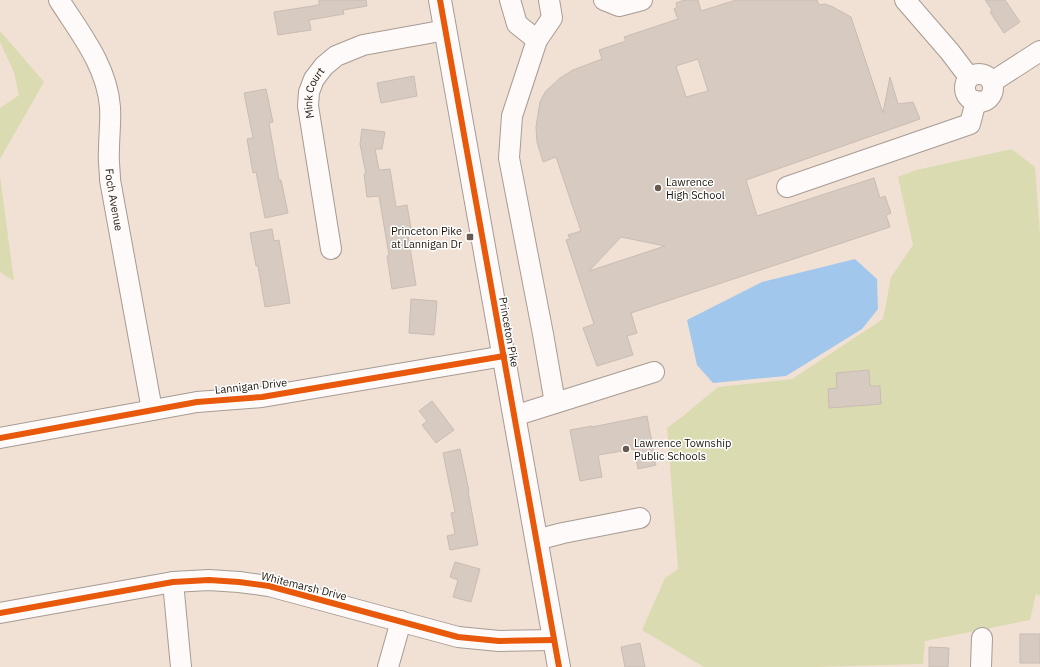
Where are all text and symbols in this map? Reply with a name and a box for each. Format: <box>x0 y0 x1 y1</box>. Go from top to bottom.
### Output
street label: Mink Court <box>301 64 328 120</box>
street label: Foch Avenue <box>102 168 126 232</box>
place label: Lawrence High School <box>666 175 725 202</box>
marker: Lawrence High School <box>653 183 663 193</box>
place label: Princeton Pike at Lannigan Dr <box>391 224 462 251</box>
marker: Princeton Pike at Lannigan Dr <box>465 232 475 242</box>
street label: Princeton Pike <box>496 296 522 368</box>
street label: Lannigan Drive <box>214 375 288 397</box>
place label: Lawrence Township Public Schools <box>634 436 731 463</box>
marker: Lawrence Township Public Schools <box>621 444 631 454</box>
street label: Whitemarsh Drive <box>260 569 348 603</box>

